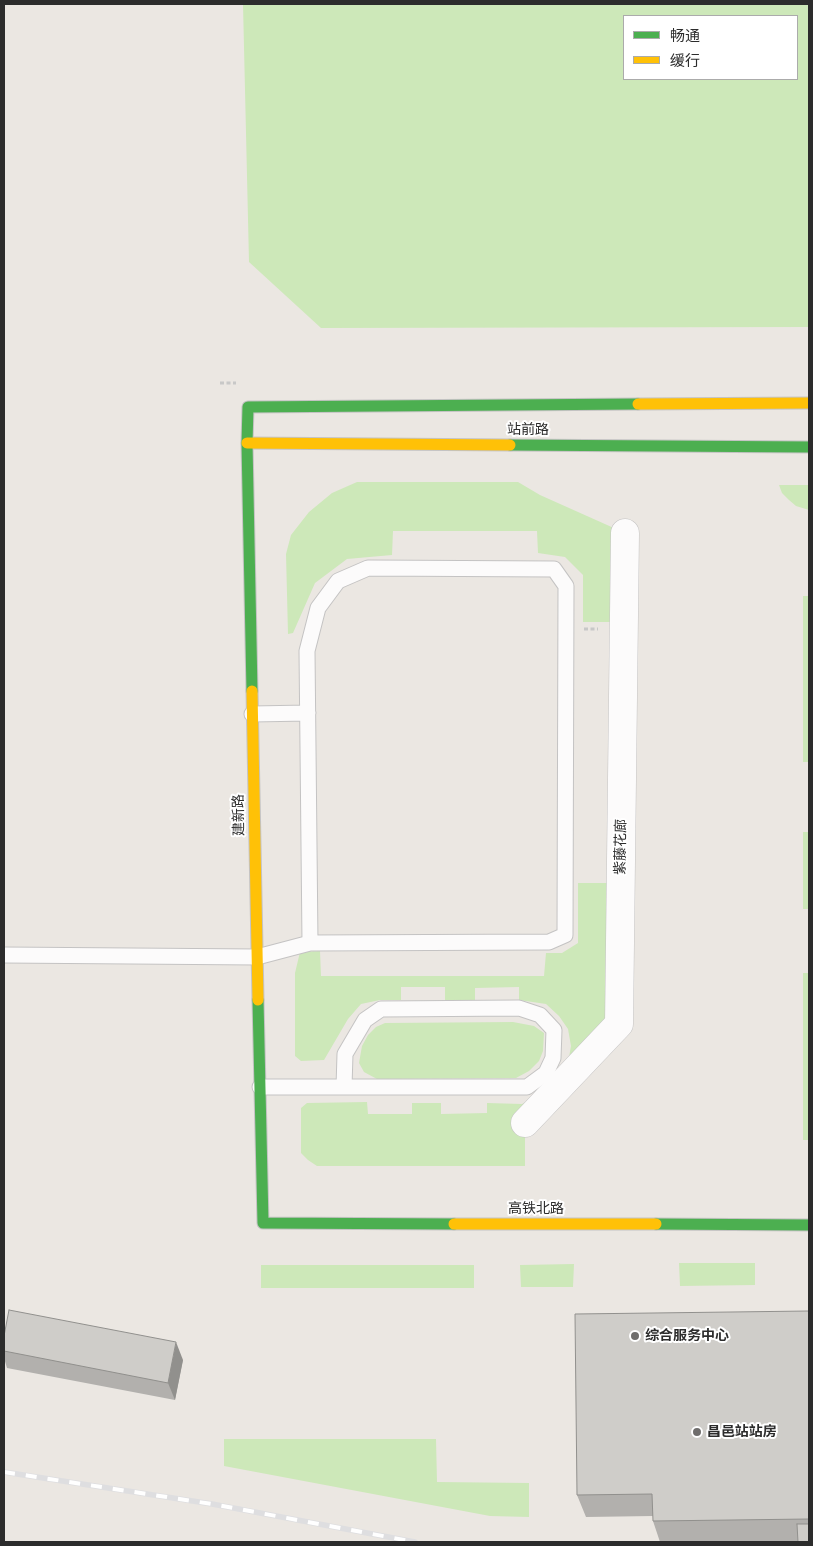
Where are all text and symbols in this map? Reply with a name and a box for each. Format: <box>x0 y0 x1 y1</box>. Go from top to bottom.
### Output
legend <box>623 15 798 80</box>
text: 畅通 <box>670 27 700 45</box>
text: 缓行 <box>670 52 700 70</box>
street label: 站前路 <box>507 422 549 438</box>
street label: 建新路 <box>230 794 248 836</box>
street label: 紫藤花廊 <box>612 819 630 875</box>
street label: 高铁北路 <box>508 1201 564 1217</box>
place label: 综合服务中心 <box>645 1328 729 1344</box>
marker: 综合服务中心 <box>629 1330 641 1342</box>
place label: 昌邑站站房 <box>707 1424 777 1440</box>
marker: 昌邑站站房 <box>691 1426 703 1438</box>

